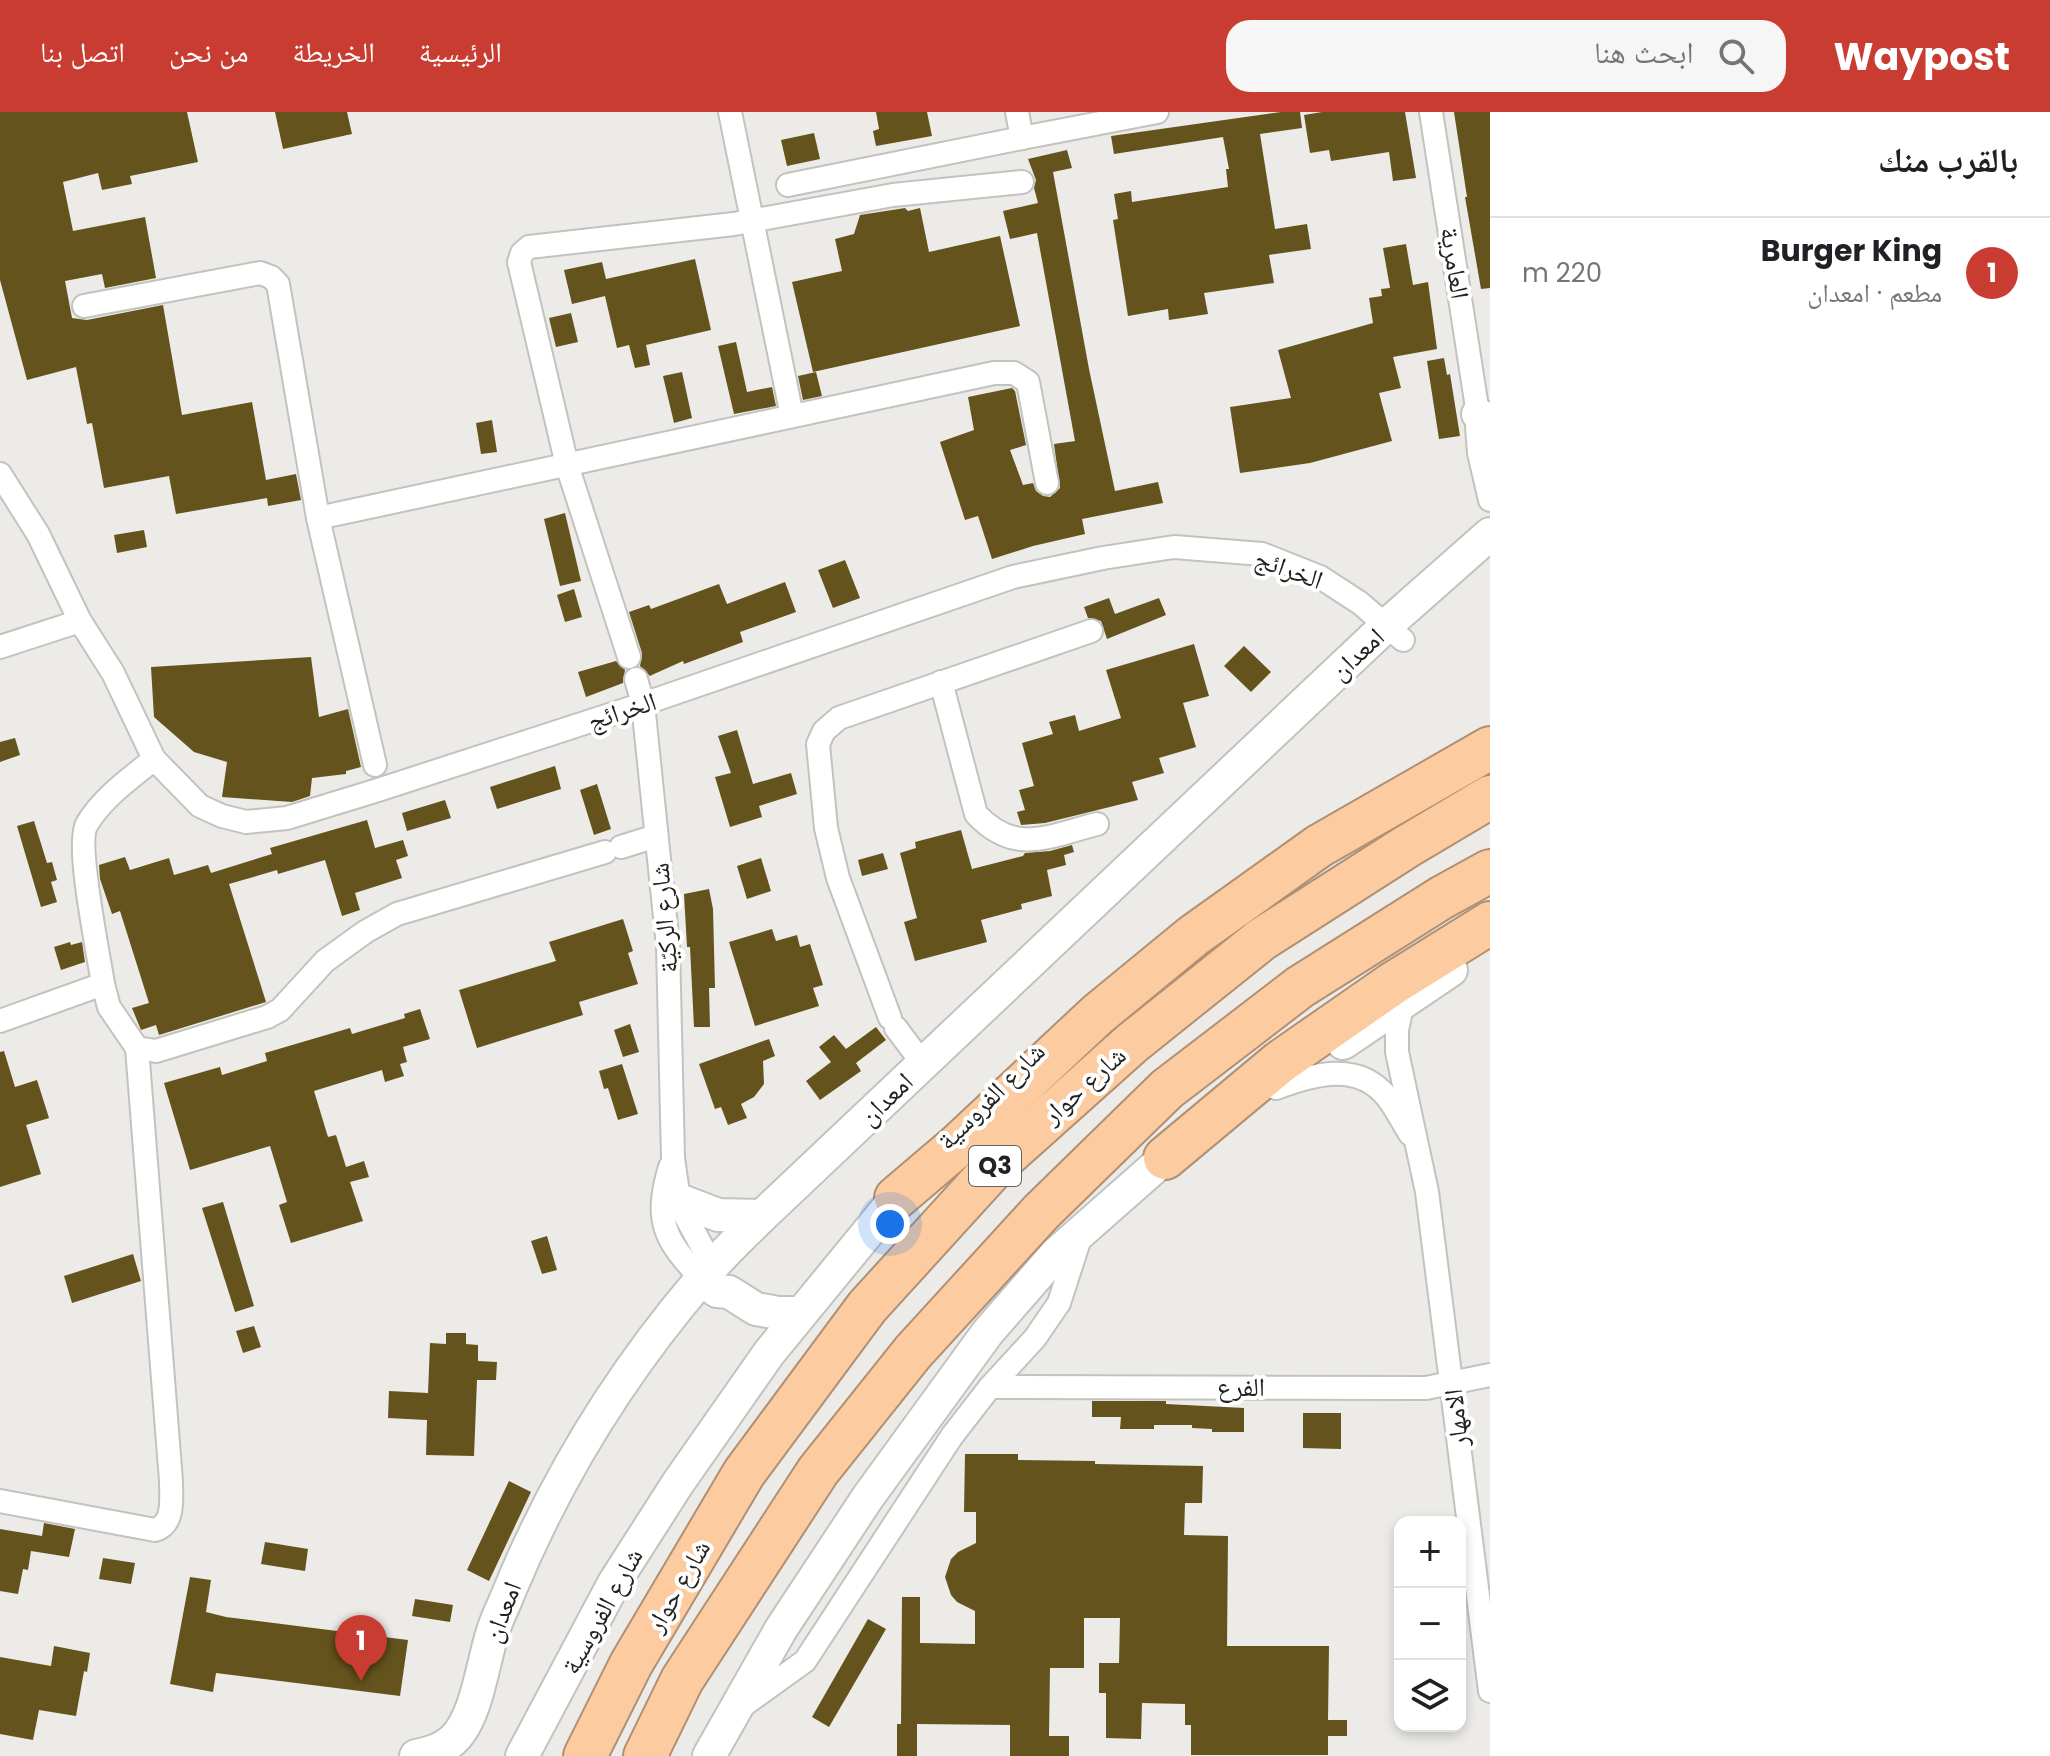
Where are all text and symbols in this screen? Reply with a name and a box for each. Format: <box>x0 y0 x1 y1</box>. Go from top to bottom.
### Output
search box <box>1226 20 1786 92</box>
text: Waypost <box>1834 30 2010 83</box>
text: ابحث هنا <box>1594 31 1694 74</box>
text: اتصل بنا <box>40 33 125 72</box>
text: من نحن <box>169 33 248 72</box>
text: الخريطة <box>292 33 375 72</box>
text: الرئيسية <box>419 33 502 72</box>
icon: search <box>1714 34 1758 78</box>
text: بالقرب منك <box>1878 136 2018 184</box>
street label: العامرية <box>1432 225 1478 301</box>
text: Burger King <box>1761 229 1942 272</box>
text: 220 m <box>1522 255 1602 291</box>
text: 1 <box>1987 255 1997 291</box>
text: مطعم · امعدان <box>1807 275 1942 311</box>
street label: الخرائج <box>1250 540 1328 598</box>
street label: امعدان <box>1322 620 1392 688</box>
street label: الخرائج <box>583 683 661 739</box>
street label: شارع الركيّة <box>641 861 687 975</box>
street label: شارع الفروسية <box>929 1034 1053 1158</box>
street label: شارع حوار <box>1034 1038 1134 1133</box>
street label: امعدان <box>851 1064 921 1134</box>
road number: Q3 <box>969 1146 1021 1186</box>
your location <box>870 1204 910 1244</box>
street label: الفرع <box>1217 1369 1265 1405</box>
street label: الامهار <box>1435 1387 1477 1450</box>
map controls <box>1394 1516 1466 1732</box>
button: + <box>1394 1516 1466 1588</box>
street label: شارع حوار <box>637 1533 719 1640</box>
street label: شارع الفروسية <box>553 1541 651 1681</box>
street label: امعدان <box>474 1576 530 1648</box>
button: − <box>1394 1588 1466 1660</box>
pin: 1 <box>335 1615 387 1681</box>
button: layers <box>1394 1660 1466 1732</box>

